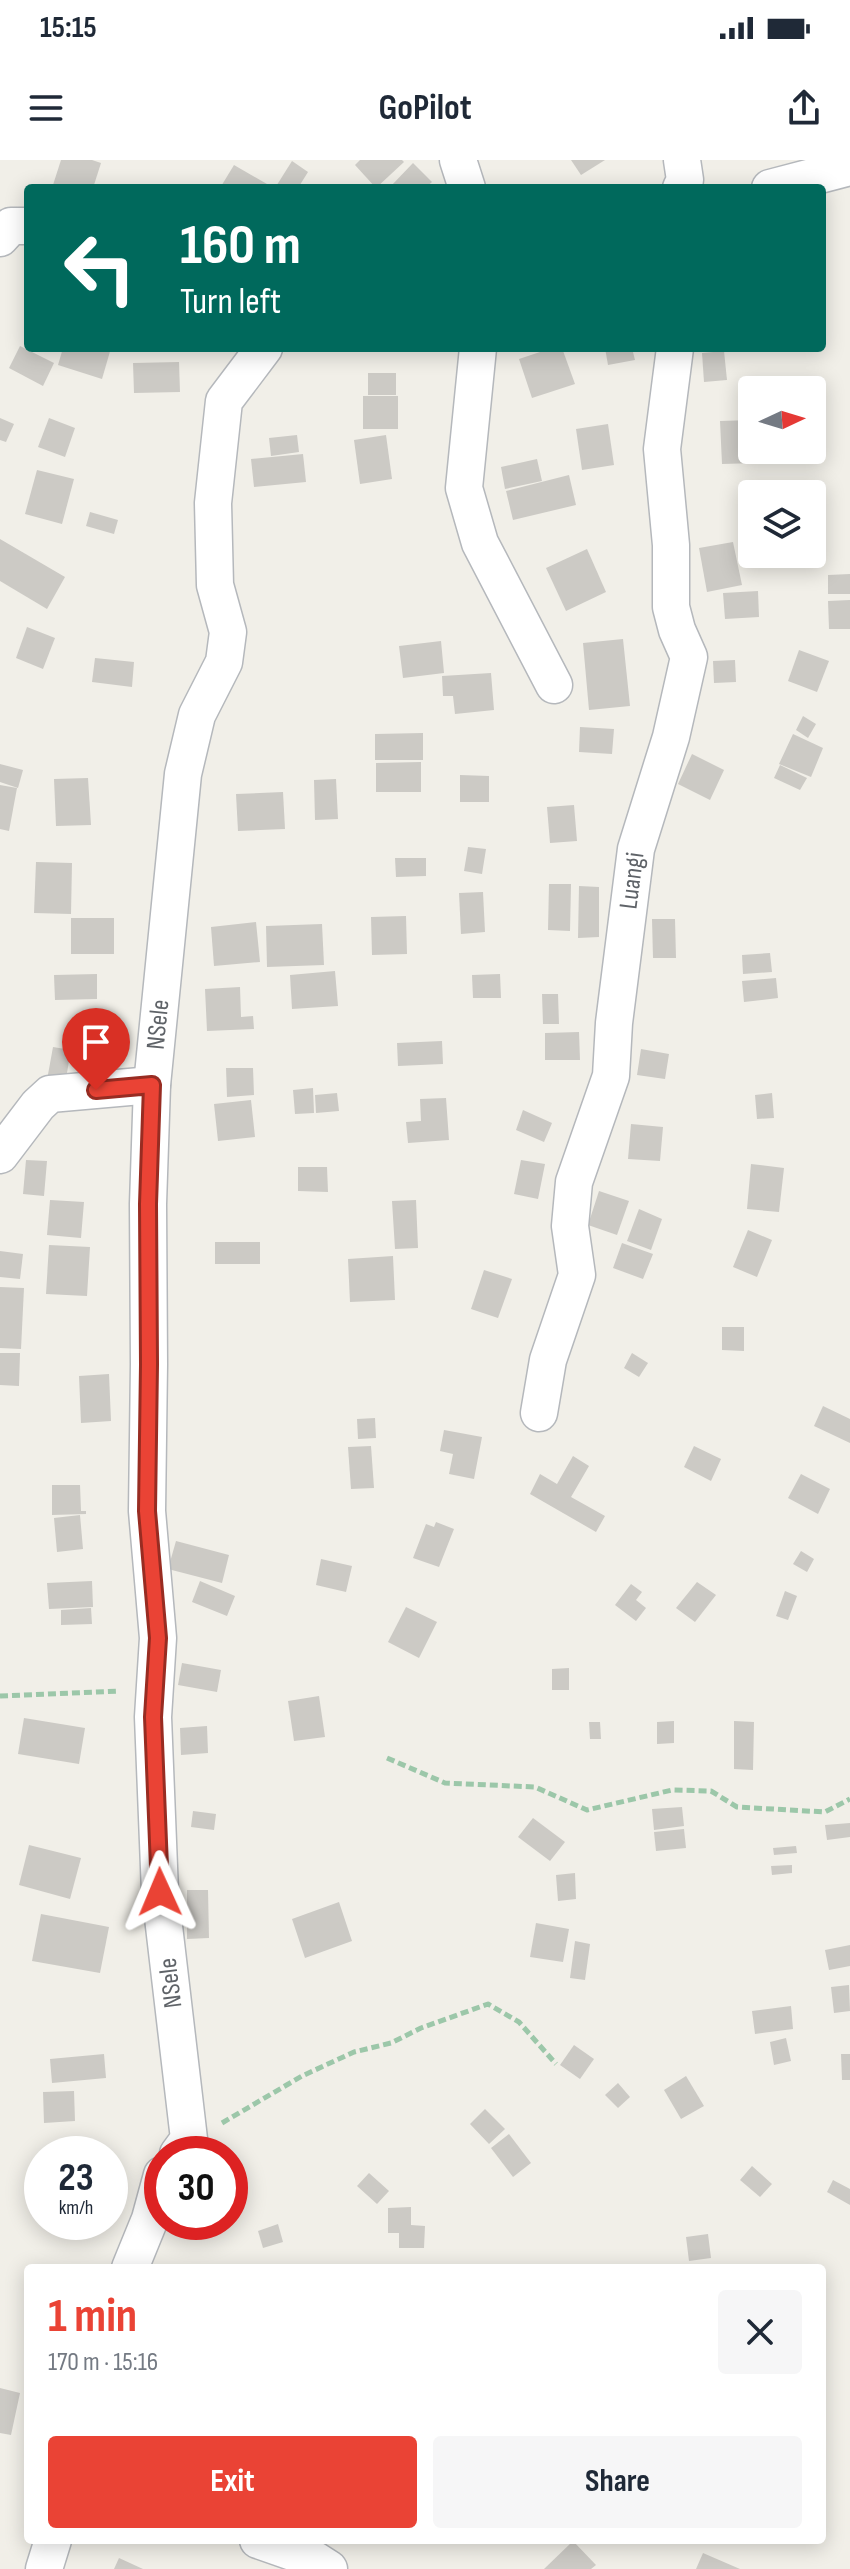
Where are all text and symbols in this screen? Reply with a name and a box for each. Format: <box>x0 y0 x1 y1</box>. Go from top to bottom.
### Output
text: 15:15 <box>40 10 97 46</box>
icon: menu <box>24 86 68 130</box>
icon: share <box>782 86 826 130</box>
text: GoPilot <box>378 87 472 130</box>
text: 160 m <box>180 213 301 280</box>
icon: left <box>48 216 152 320</box>
text: Turn left <box>180 281 281 324</box>
north arrow <box>738 376 826 464</box>
map controls <box>738 376 826 568</box>
button: layers <box>738 480 826 568</box>
street label: Luangi <box>613 851 651 911</box>
street label: NSele <box>140 998 176 1051</box>
pin <box>62 1008 130 1090</box>
icon: arrive <box>74 1020 118 1064</box>
position arrow <box>118 1850 202 1934</box>
street label: NSele <box>153 1956 189 2010</box>
speed limit sign: 30 <box>144 2136 248 2240</box>
text: 23 <box>58 2154 94 2202</box>
text: km/h <box>59 2196 93 2220</box>
text: 1 min <box>48 2288 137 2345</box>
button: close <box>718 2290 802 2374</box>
text: 170 m · 15:16 <box>48 2347 158 2378</box>
button: Exit <box>48 2436 417 2528</box>
button: Share <box>433 2436 802 2528</box>

